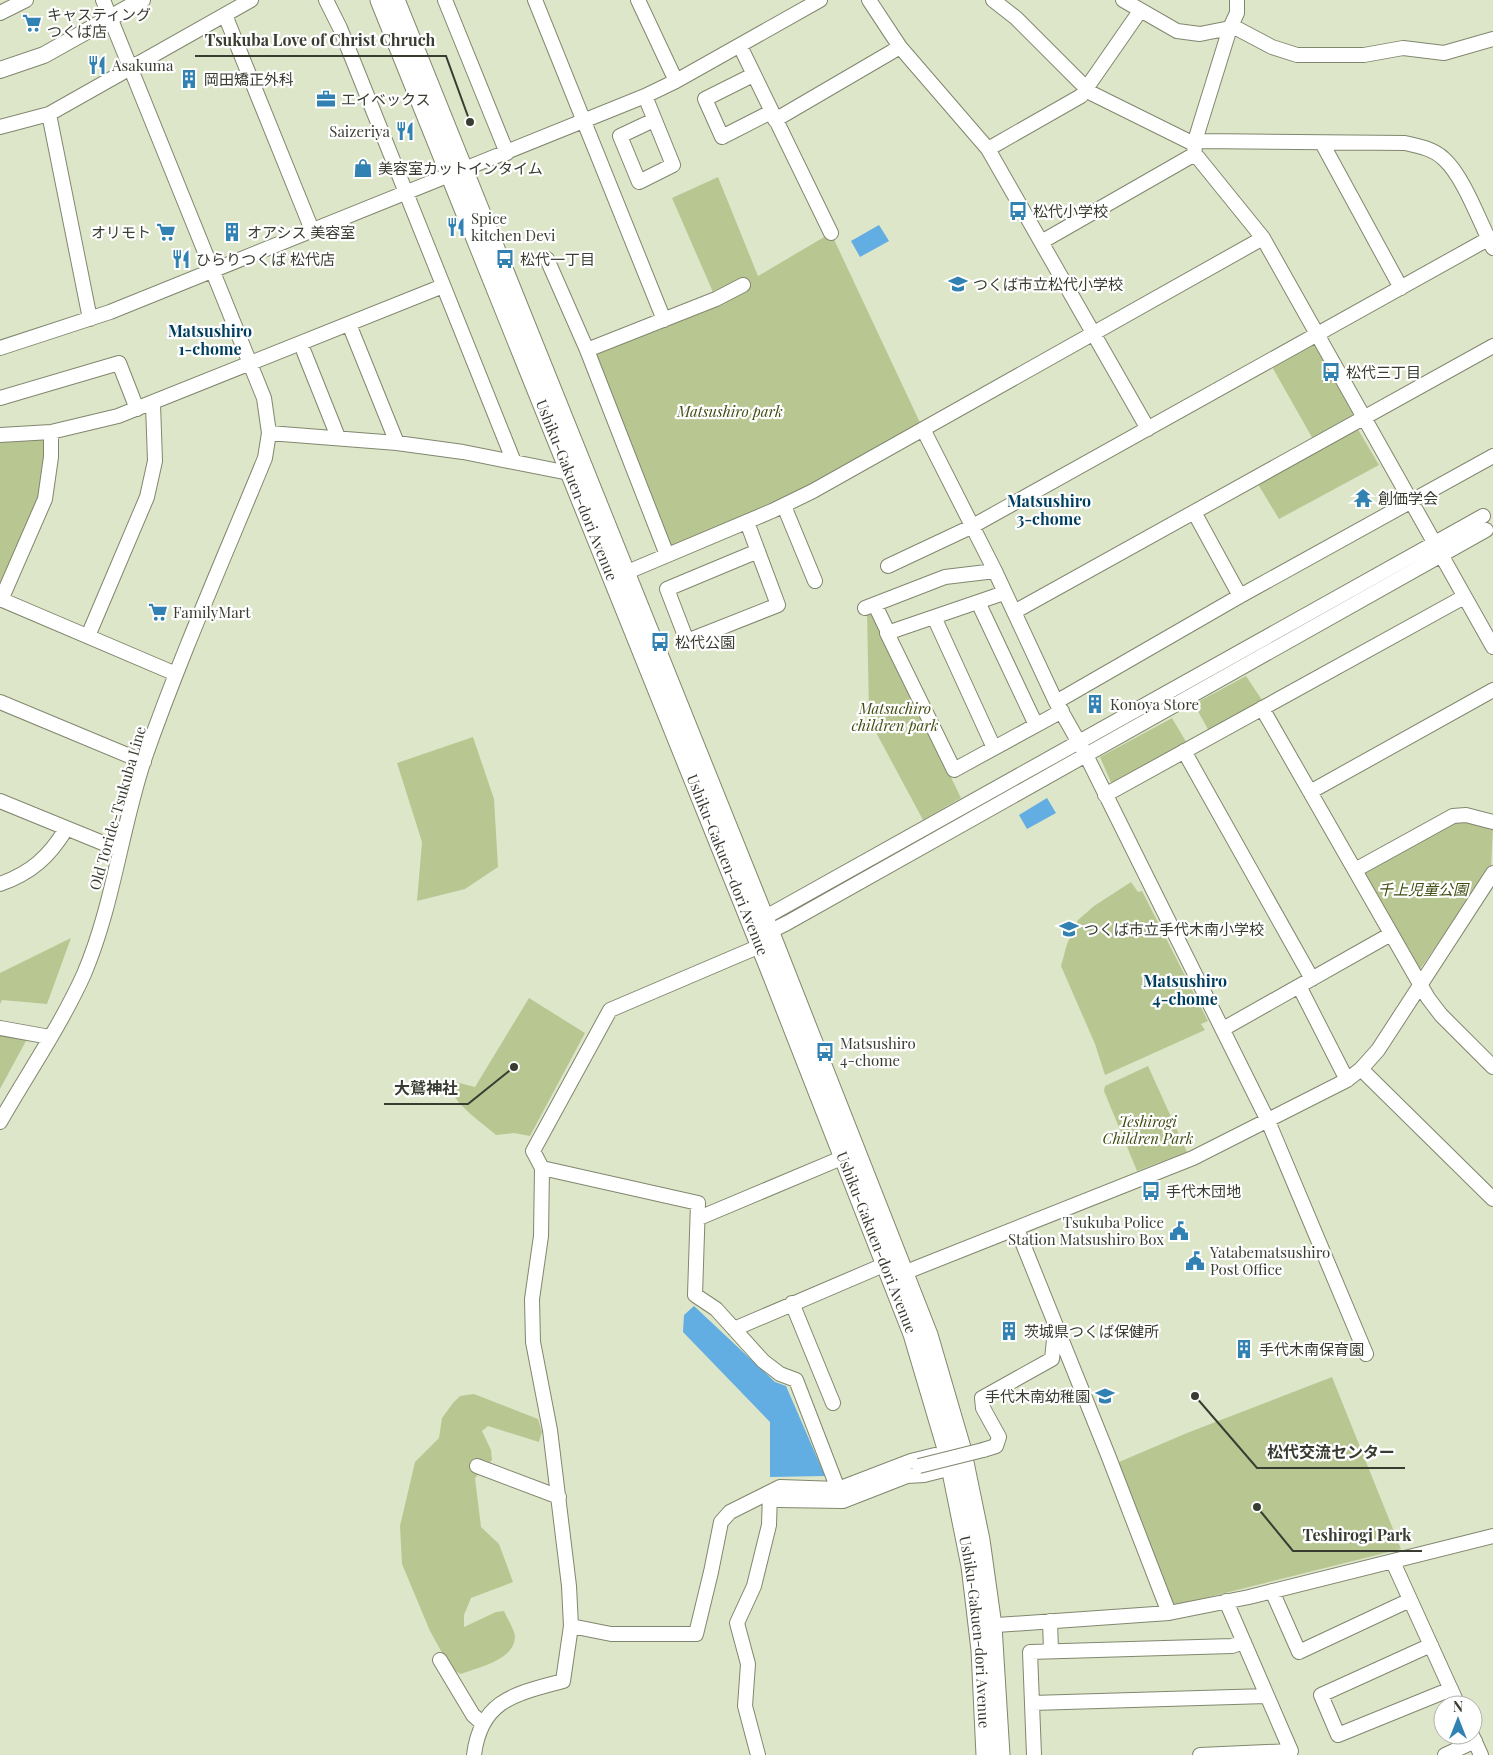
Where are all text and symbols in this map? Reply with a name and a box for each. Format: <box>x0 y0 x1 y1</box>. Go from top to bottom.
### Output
place label: キャスティング つくば店 <box>47 4 151 41</box>
supermarket icon: キャスティング つくば店 <box>21 12 43 34</box>
callout: Tsukuba Love of Christ Chruch <box>195 25 446 56</box>
text: Tsukuba Love of Christ Chruch <box>205 29 436 50</box>
restaurant icon: Asakuma <box>86 54 108 76</box>
place label: Asakuma <box>111 55 174 75</box>
building icon: 岡田矯正外科 <box>178 68 200 90</box>
place label: 岡田矯正外科 <box>204 69 294 89</box>
office icon: エイベックス <box>315 88 337 110</box>
place label: エイベックス <box>341 89 431 109</box>
restaurant icon: Saizeriya <box>394 120 416 142</box>
place label: Saizeriya <box>329 121 391 141</box>
shop icon: 美容室カットインタイム <box>352 157 374 179</box>
place label: 美容室カットインタイム <box>378 158 543 178</box>
bus stop icon: 松代小学校 <box>1007 200 1029 222</box>
place label: 松代小学校 <box>1033 201 1108 221</box>
place label: Spice kitchen Devi <box>471 208 556 245</box>
restaurant icon: Spice kitchen Devi <box>445 216 467 238</box>
supermarket icon: オリモト <box>155 221 177 243</box>
building icon: オアシス 美容室 <box>221 221 243 243</box>
place label: オリモト <box>91 222 151 242</box>
place label: オアシス 美容室 <box>247 222 355 242</box>
restaurant icon: ひらりつくば 松代店 <box>170 248 192 270</box>
bus stop icon: 松代一丁目 <box>494 248 516 270</box>
place label: ひらりつくば 松代店 <box>196 249 335 269</box>
place label: 松代一丁目 <box>520 249 595 269</box>
school or university icon: つくば市立松代小学校 <box>947 273 969 295</box>
place label: つくば市立松代小学校 <box>973 274 1123 294</box>
district label: Matsushiro 1-chome <box>168 320 252 359</box>
bus stop icon: 松代三丁目 <box>1320 361 1342 383</box>
place label: 松代三丁目 <box>1346 362 1421 382</box>
street label: Ushiku-Gakuen-dori Avenue <box>532 396 623 583</box>
park label: Matsushiro park <box>676 401 783 421</box>
temple icon: 創価学会 <box>1352 487 1374 509</box>
place label: 創価学会 <box>1378 488 1438 508</box>
district label: Matsushiro 3-chome <box>1007 490 1091 529</box>
supermarket icon: FamilyMart <box>147 601 169 623</box>
place label: FamilyMart <box>173 602 251 622</box>
bus stop icon: 松代公園 <box>649 631 671 653</box>
place label: 松代公園 <box>675 632 735 652</box>
building icon: Konoya Store <box>1084 693 1106 715</box>
place label: Konoya Store <box>1110 694 1199 714</box>
park label: Matsuchiro children park <box>852 698 939 735</box>
street label: Old Toride-Tsukuba Line <box>84 724 150 892</box>
street label: Ushiku-Gakuen-dori Avenue <box>683 771 773 958</box>
park label: 千上児童公園 <box>1378 879 1470 899</box>
school or university icon: つくば市立手代木南小学校 <box>1058 918 1080 940</box>
place label: つくば市立手代木南小学校 <box>1084 919 1264 939</box>
district label: Matsushiro 4-chome <box>1143 970 1227 1009</box>
place label: Matsushiro 4-chome <box>840 1033 916 1070</box>
bus stop icon: Matsushiro 4-chome <box>814 1041 836 1063</box>
callout: 大鷲神社 <box>384 1073 468 1104</box>
text: 大鷲神社 <box>394 1077 458 1098</box>
park label: Teshirogi Children Park <box>1103 1111 1194 1148</box>
street label: Ushiku-Gakuen-dori Avenue <box>832 1148 922 1336</box>
bus stop icon: 手代木団地 <box>1140 1180 1162 1202</box>
place label: 手代木団地 <box>1166 1181 1241 1201</box>
place label: Tsukuba Police Station Matsushiro Box <box>1008 1212 1164 1249</box>
public building icon: Tsukuba Police Station Matsushiro Box <box>1168 1220 1190 1242</box>
place label: Yatabematsushiro Post Office <box>1209 1242 1330 1279</box>
public building icon: Yatabematsushiro Post Office <box>1184 1250 1206 1272</box>
building icon: 茨城県つくば保健所 <box>998 1320 1020 1342</box>
place label: 茨城県つくば保健所 <box>1024 1321 1159 1341</box>
building icon: 手代木南保育園 <box>1233 1338 1255 1360</box>
place label: 手代木南保育園 <box>1259 1339 1364 1359</box>
school or university icon: 手代木南幼稚園 <box>1094 1385 1116 1407</box>
place label: 手代木南幼稚園 <box>985 1386 1090 1406</box>
callout: 松代交流センター <box>1257 1437 1405 1468</box>
text: 松代交流センター <box>1267 1441 1395 1462</box>
callout: Teshirogi Park <box>1293 1520 1422 1551</box>
text: Teshirogi Park <box>1303 1524 1412 1545</box>
street label: Ushiku-Gakuen-dori Avenue <box>955 1534 995 1729</box>
north arrow <box>1433 1695 1483 1745</box>
text: N <box>1453 1697 1463 1716</box>

